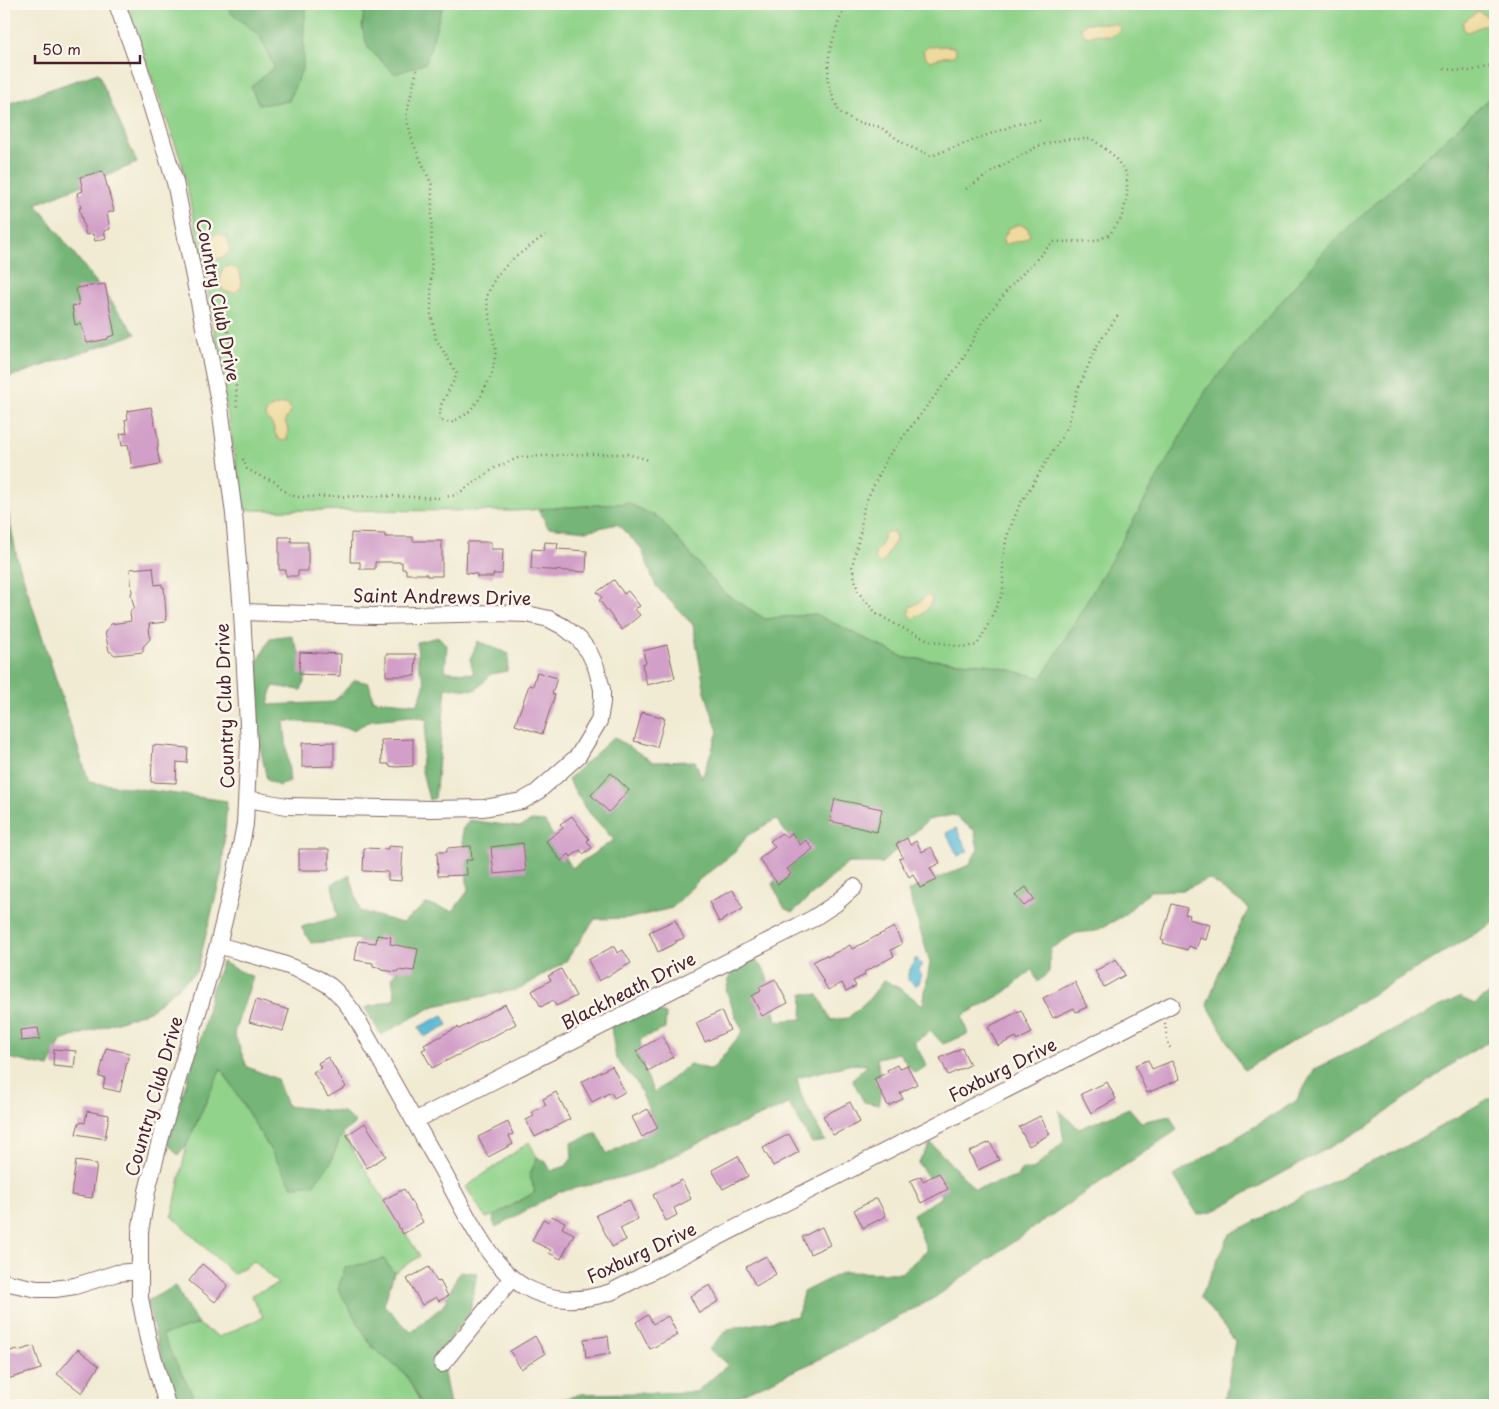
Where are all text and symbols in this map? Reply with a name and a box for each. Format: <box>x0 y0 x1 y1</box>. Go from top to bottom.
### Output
scale bar <box>35 32 140 64</box>
text: 50 m <box>42 37 81 60</box>
street label: Country Club Drive <box>190 216 248 384</box>
street label: Saint Andrews Drive <box>353 581 531 611</box>
street label: Country Club Drive <box>208 623 240 789</box>
street label: Blackheath Drive <box>556 944 700 1036</box>
street label: Country Club Drive <box>117 1013 189 1179</box>
street label: Foxburg Drive <box>943 1030 1061 1108</box>
street label: Foxburg Drive <box>582 1215 700 1289</box>

